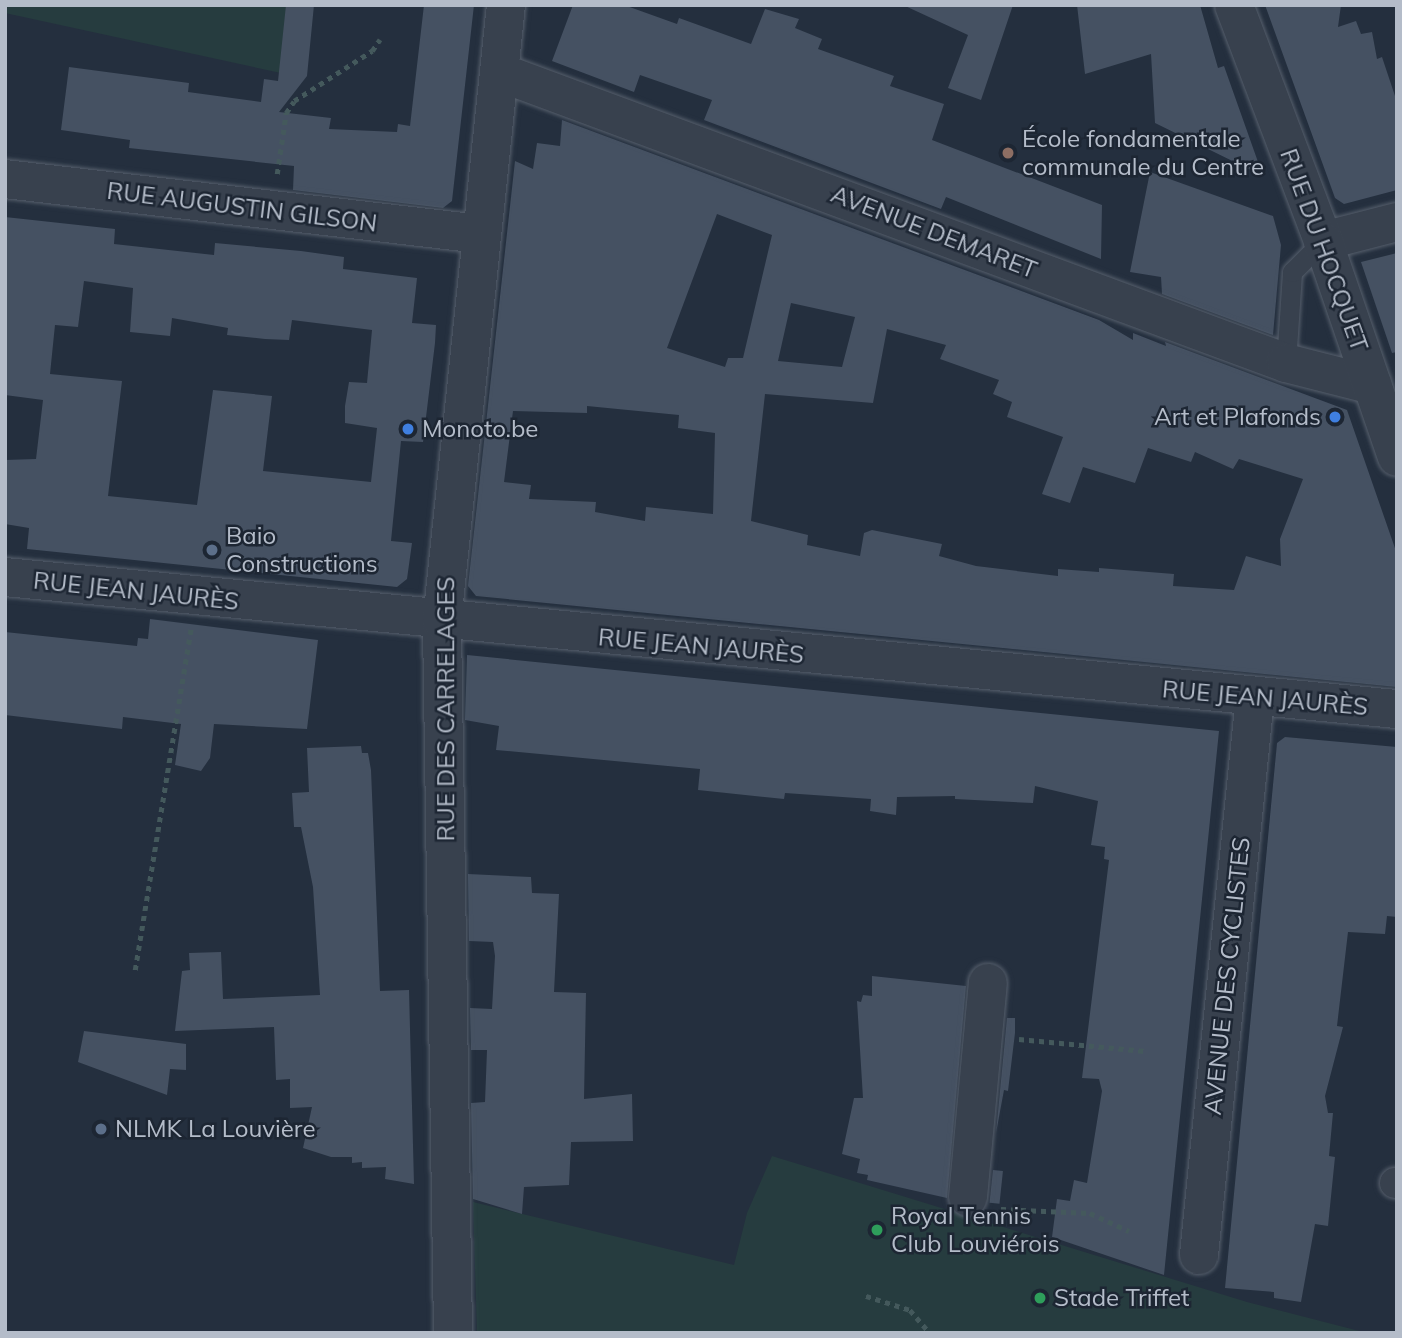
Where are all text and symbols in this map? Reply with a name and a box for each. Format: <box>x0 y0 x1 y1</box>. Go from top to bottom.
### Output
place label: École fondamentale communale du Centre <box>1022 125 1264 181</box>
marker: École fondamentale communale du Centre <box>1000 145 1016 161</box>
street label: RUE DU HOCQUET <box>1274 145 1374 355</box>
street label: RUE AUGUSTIN GILSON <box>105 176 379 238</box>
street label: AVENUE DEMARET <box>827 179 1041 285</box>
place label: Art et Plafonds <box>1154 403 1321 431</box>
marker: Art et Plafonds <box>1327 409 1343 425</box>
place label: Monoto.be <box>422 415 538 443</box>
marker: Monoto.be <box>400 421 416 437</box>
place label: Baio Constructions <box>226 522 378 578</box>
marker: Baio Constructions <box>204 542 220 558</box>
street label: RUE JEAN JAURÈS <box>32 566 240 616</box>
street label: RUE DES CARRELAGES <box>432 577 460 841</box>
street label: RUE JEAN JAURÈS <box>597 623 805 669</box>
street label: RUE JEAN JAURÈS <box>1161 675 1369 721</box>
street label: AVENUE DES CYCLISTES <box>1198 836 1256 1116</box>
place label: NLMK La Louvière <box>115 1115 315 1143</box>
marker: NLMK La Louvière <box>93 1121 109 1137</box>
place label: Royal Tennis Club Louviérois <box>891 1202 1060 1258</box>
marker: Royal Tennis Club Louviérois <box>869 1222 885 1238</box>
place label: Stade Triffet <box>1054 1284 1189 1312</box>
marker: Stade Triffet <box>1032 1290 1048 1306</box>

